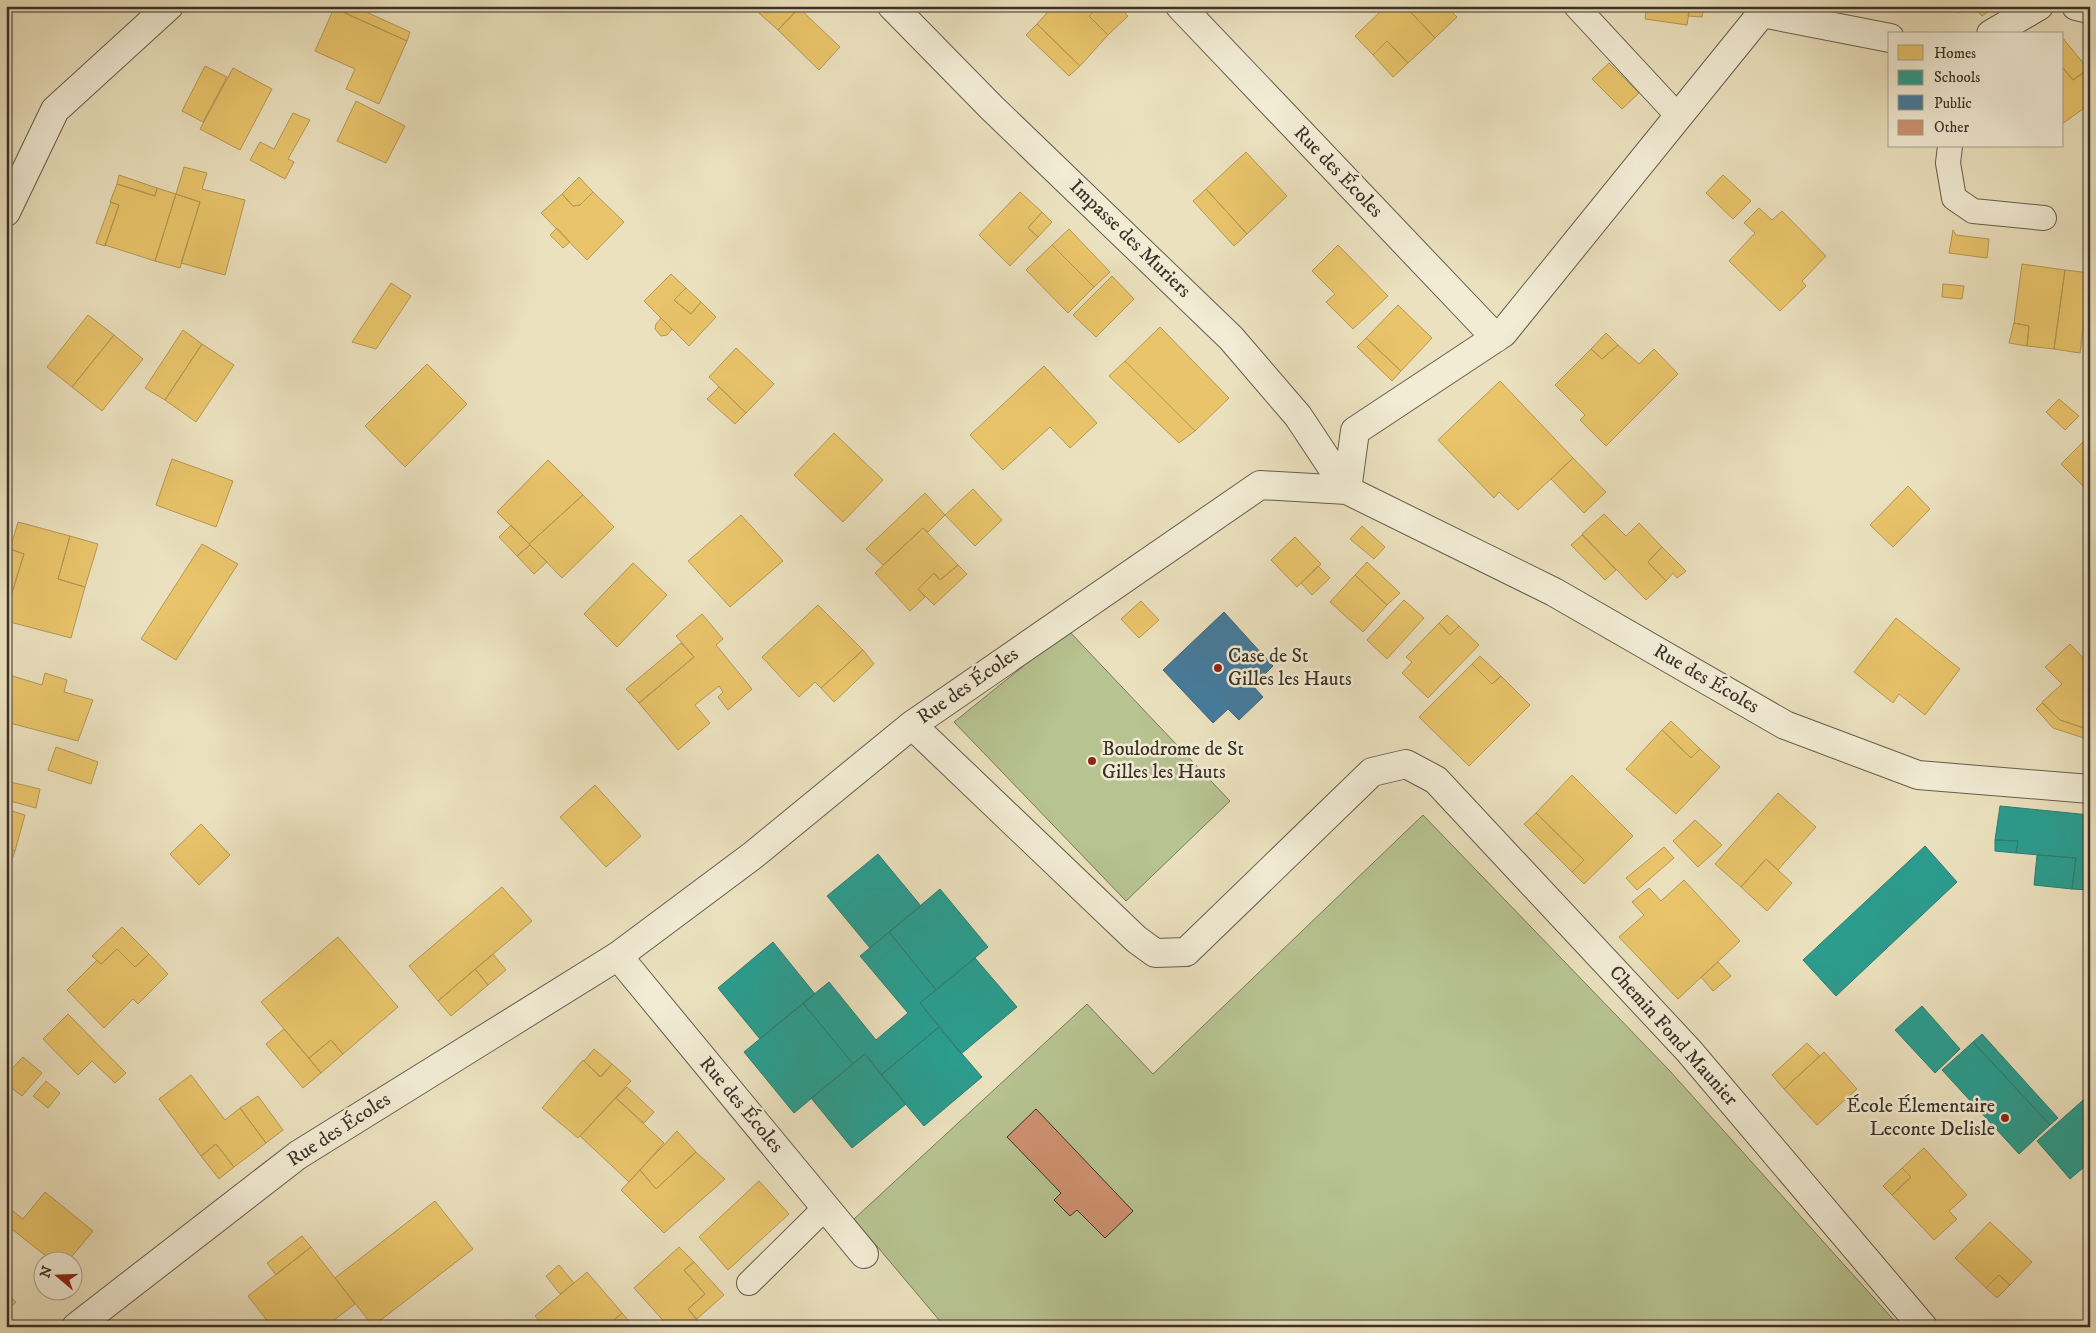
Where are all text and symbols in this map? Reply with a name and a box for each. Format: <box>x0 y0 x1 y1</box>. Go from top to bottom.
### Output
legend <box>1888 32 2064 148</box>
text: Homes <box>1934 44 1976 63</box>
text: Schools <box>1934 68 1980 87</box>
text: Public <box>1934 94 1972 113</box>
text: Other <box>1934 118 1969 137</box>
street label: Rue des Écoles <box>1288 121 1388 223</box>
street label: Impasse des Muriers <box>1064 175 1196 304</box>
street label: Rue des Écoles <box>1649 639 1764 720</box>
street label: Rue des Écoles <box>912 642 1024 730</box>
place label: Case de St Gilles les Hauts <box>1228 644 1352 692</box>
marker: Case de St Gilles les Hauts <box>1212 662 1224 674</box>
place label: Boulodrome de St Gilles les Hauts <box>1102 737 1244 785</box>
marker: Boulodrome de St Gilles les Hauts <box>1086 755 1098 767</box>
street label: Chemin Fond Maunier <box>1603 961 1743 1112</box>
street label: Rue des Écoles <box>693 1052 789 1159</box>
street label: Rue des Écoles <box>283 1087 396 1173</box>
place label: École Élementaire Leconte Delisle <box>1846 1094 1995 1142</box>
marker: École Élementaire Leconte Delisle <box>1999 1112 2011 1124</box>
north arrow <box>32 1250 82 1300</box>
text: N <box>36 1263 57 1280</box>

